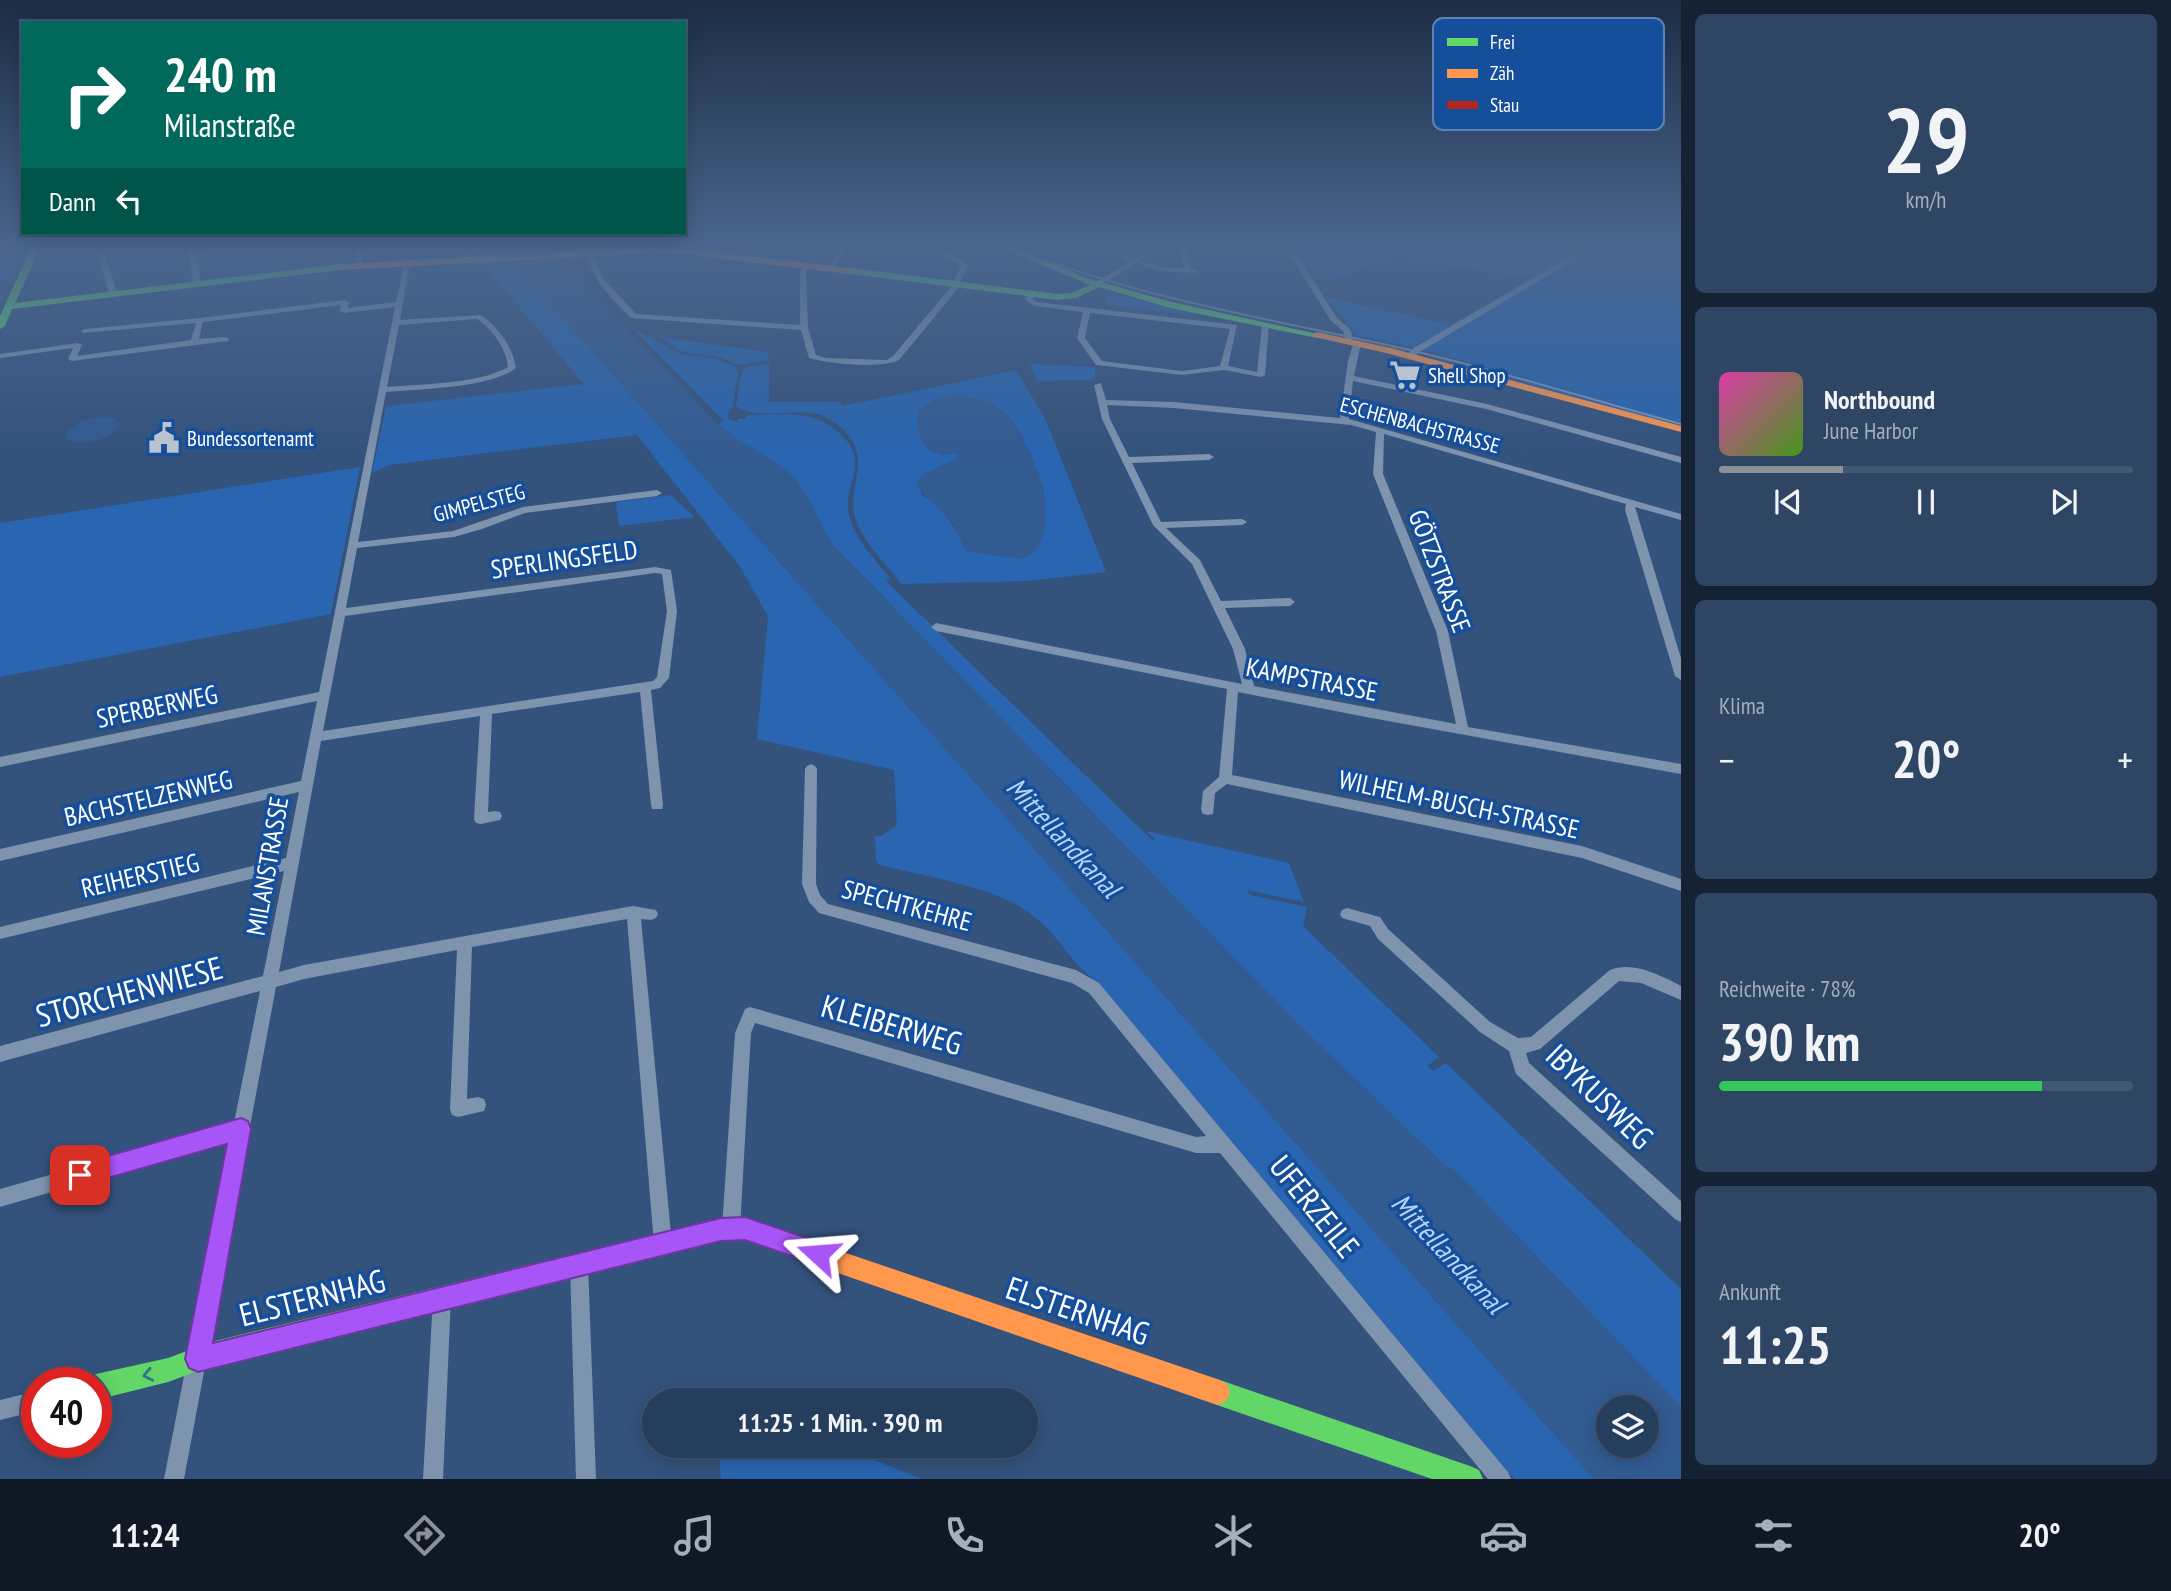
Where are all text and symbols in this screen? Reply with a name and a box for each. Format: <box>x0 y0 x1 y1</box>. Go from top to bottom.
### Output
legend <box>1433 18 1664 130</box>
text: Frei <box>1490 30 1515 54</box>
text: 240 m <box>164 42 277 106</box>
icon: right <box>49 49 140 140</box>
text: Zäh <box>1490 61 1514 85</box>
text: 29 <box>1883 80 1970 198</box>
text: Stau <box>1490 93 1519 117</box>
text: Milanstraße <box>164 104 296 146</box>
icon: left <box>110 182 148 220</box>
text: Dann <box>49 185 96 218</box>
text: km/h <box>1906 185 1946 214</box>
supermarket icon: Shell Shop <box>1388 358 1422 392</box>
place label: Shell Shop <box>1428 362 1506 389</box>
text: Northbound <box>1824 383 1935 416</box>
street label: ESCHENBACHSTRASSE <box>1337 391 1503 459</box>
text: June Harbor <box>1824 416 1918 445</box>
public building icon: Bundessortenamt <box>147 421 181 455</box>
place label: Bundessortenamt <box>187 425 314 452</box>
street label: GIMPELSTEG <box>430 478 528 528</box>
icon: previous <box>1769 483 1807 521</box>
icon: pause <box>1907 483 1945 521</box>
icon: next <box>2045 483 2083 521</box>
street label: GÖTZSTRASSE <box>1402 505 1478 637</box>
street label: SPERLINGSFELD <box>489 532 639 586</box>
street label: KAMPSTRASSE <box>1244 650 1380 708</box>
street label: SPERBERWEG <box>93 677 221 735</box>
text: Klima <box>1719 691 1765 720</box>
text: 20° <box>1892 725 1960 792</box>
text: − <box>1719 735 1735 784</box>
text: + <box>2117 735 2133 784</box>
street label: WILHELM-BUSCH-STRASSE <box>1336 762 1582 846</box>
street label: BACHSTELZENWEG <box>61 763 235 833</box>
water label: Mittellandkanal <box>999 769 1131 907</box>
street label: MILANSTRASSE <box>239 794 295 938</box>
street label: REIHERSTIEG <box>78 845 202 905</box>
street label: SPECHTKEHRE <box>838 872 976 938</box>
street label: STORCHENWIESE <box>31 946 227 1036</box>
text: Reichweite · 78% <box>1719 974 1855 1003</box>
street label: KLEIBERWEG <box>817 984 967 1064</box>
text: 390 km <box>1719 1008 1860 1075</box>
street label: IBYKUSWEG <box>1537 1034 1663 1158</box>
pin <box>50 1145 110 1205</box>
street label: UFERZEILE <box>1261 1146 1369 1266</box>
icon: arrive <box>61 1156 99 1194</box>
water label: Mittellandkanal <box>1384 1185 1516 1323</box>
position arrow <box>781 1217 855 1291</box>
street label: ELSTERNHAG <box>235 1259 389 1335</box>
street label: ELSTERNHAG <box>1001 1266 1155 1354</box>
text: Ankunft <box>1719 1277 1781 1306</box>
text: 11:25 <box>1719 1311 1831 1378</box>
speed limit sign: 40 <box>21 1367 112 1458</box>
one-way arrow <box>142 1367 154 1381</box>
map controls <box>1596 1395 1659 1458</box>
button: layers <box>1596 1395 1659 1458</box>
text: 11:25 · 1 Min. · 390 m <box>738 1406 942 1439</box>
icon: directions <box>400 1511 449 1560</box>
icon: music <box>670 1511 719 1560</box>
icon: phone <box>940 1511 989 1560</box>
icon: climate <box>1209 1511 1258 1560</box>
icon: car <box>1479 1511 1528 1560</box>
icon: filters <box>1749 1511 1798 1560</box>
text: 11:24 <box>110 1514 180 1556</box>
text: 20° <box>2018 1514 2061 1556</box>

